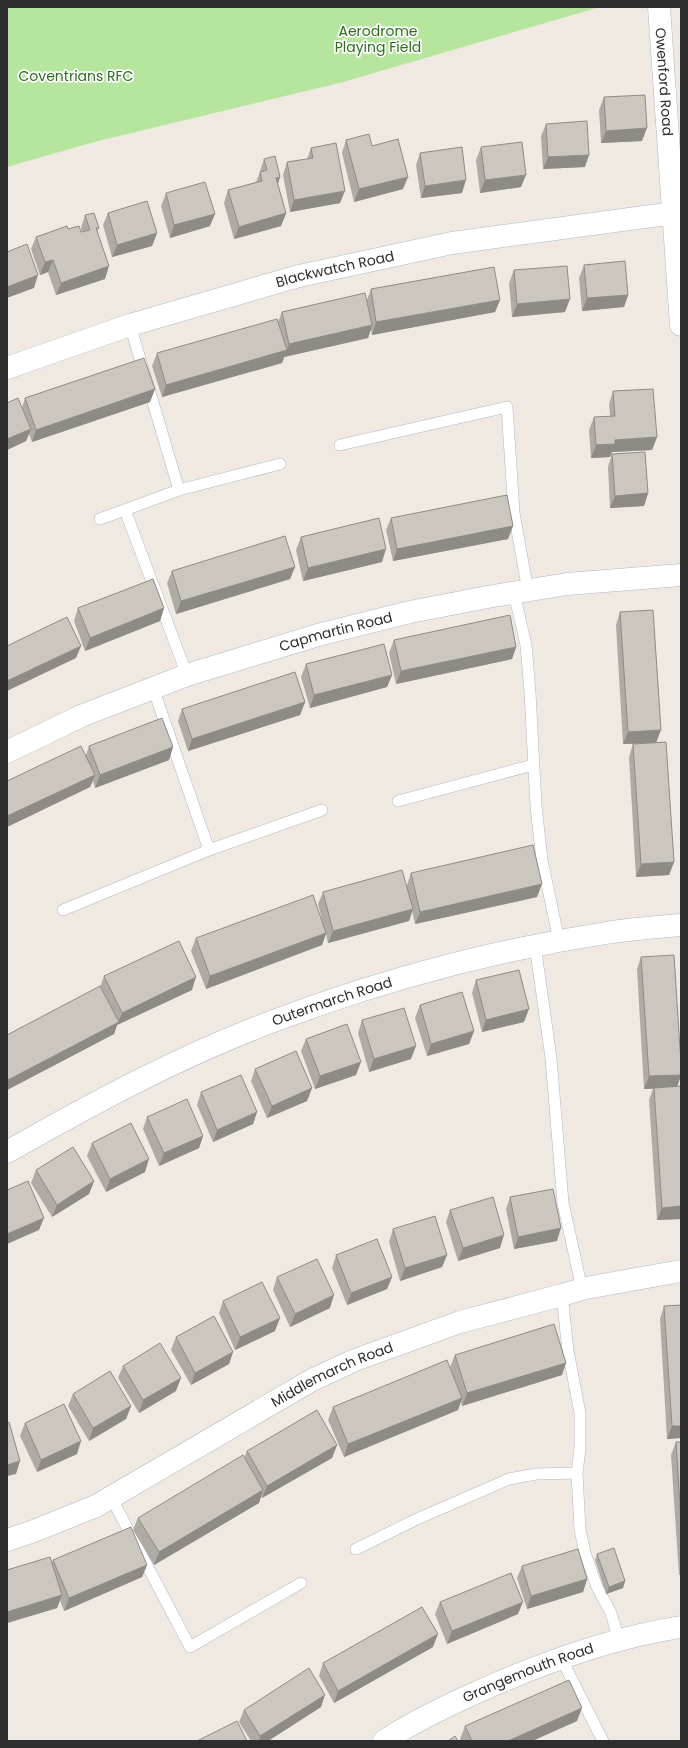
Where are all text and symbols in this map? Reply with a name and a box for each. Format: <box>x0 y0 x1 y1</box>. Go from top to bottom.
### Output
park label: Aerodrome Playing Field <box>335 21 421 57</box>
street label: Owenford Road <box>650 27 678 137</box>
park label: Coventrians RFC <box>19 66 133 86</box>
street label: Blackwatch Road <box>273 246 396 292</box>
street label: Capmartin Road <box>277 607 395 656</box>
street label: Outermarch Road <box>269 972 395 1031</box>
street label: Middlemarch Road <box>267 1337 396 1412</box>
street label: Grangemouth Road <box>459 1638 596 1707</box>

